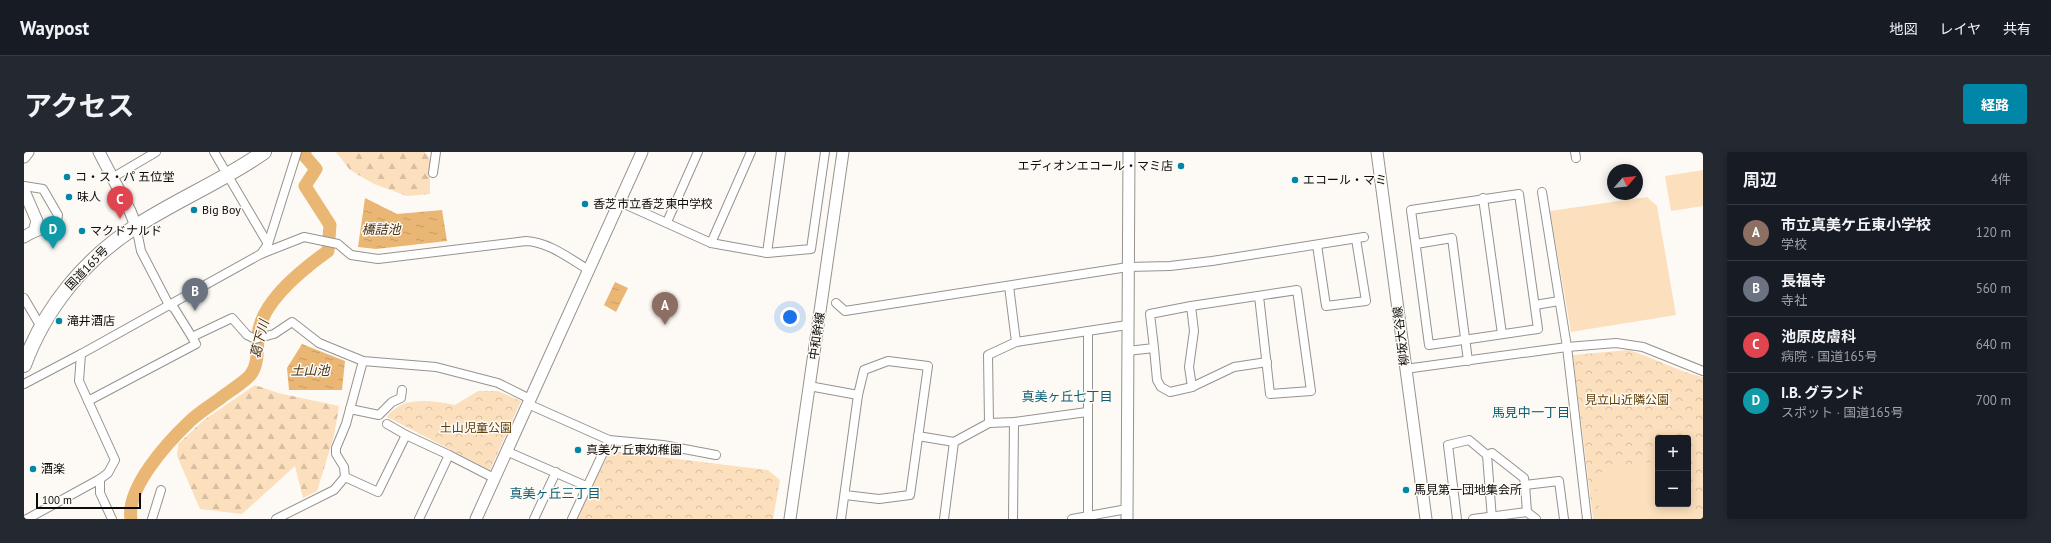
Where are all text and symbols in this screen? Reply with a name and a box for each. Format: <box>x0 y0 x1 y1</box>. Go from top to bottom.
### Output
text: Waypost <box>20 16 89 40</box>
text: 地図 <box>1889 20 1917 38</box>
text: レイヤ <box>1939 20 1981 38</box>
text: 共有 <box>2003 20 2031 38</box>
button: 経路 <box>1963 84 2027 124</box>
text: アクセス <box>24 87 135 124</box>
place label: エディオンエコール・マミ店 <box>1018 158 1173 173</box>
marker: エディオンエコール・マミ店 <box>1176 161 1186 171</box>
north arrow <box>1607 164 1643 200</box>
place label: コ・ス・パ 五位堂 <box>75 169 174 184</box>
text: 周辺 <box>1743 169 1777 191</box>
text: 4件 <box>1991 171 2011 188</box>
marker: コ・ス・パ 五位堂 <box>62 172 72 182</box>
place label: エコール・マミ <box>1303 172 1387 187</box>
marker: エコール・マミ <box>1290 175 1300 185</box>
pin: C <box>107 186 133 219</box>
place label: 味人 <box>77 189 101 204</box>
marker: 味人 <box>64 192 74 202</box>
place label: 香芝市立香芝東中学校 <box>593 196 713 211</box>
marker: 香芝市立香芝東中学校 <box>580 199 590 209</box>
place label: Big Boy <box>202 202 241 217</box>
marker: Big Boy <box>189 205 199 215</box>
text: 市立真美ケ丘東小学校 <box>1781 215 1931 234</box>
pin: D <box>40 216 66 249</box>
water label: 橋詰池 <box>361 221 402 238</box>
place label: マクドナルド <box>90 223 162 238</box>
text: A <box>1752 224 1760 241</box>
text: 120 m <box>1976 224 2011 241</box>
marker: マクドナルド <box>77 226 87 236</box>
text: 学校 <box>1781 236 1807 253</box>
street label: 国道165号 <box>62 242 111 293</box>
text: 長福寺 <box>1781 271 1826 290</box>
pin: B <box>182 278 208 311</box>
text: B <box>1752 280 1760 297</box>
text: 560 m <box>1976 280 2011 297</box>
pin: A <box>652 292 678 325</box>
text: 寺社 <box>1781 292 1807 309</box>
street label: 柳坂大谷線 <box>1389 305 1412 367</box>
your location <box>780 307 800 327</box>
street label: 中和幹線 <box>806 311 827 361</box>
place label: 滝井酒店 <box>67 313 115 328</box>
marker: 滝井酒店 <box>54 316 64 326</box>
water label: 葛下川 <box>247 316 273 360</box>
text: 池原皮膚科 <box>1781 327 1856 346</box>
text: C <box>1752 336 1760 353</box>
text: 640 m <box>1976 336 2011 353</box>
text: 病院 · 国道165号 <box>1781 348 1878 365</box>
water label: 土山池 <box>290 362 331 379</box>
text: I.B. グランド <box>1781 383 1864 402</box>
district label: 真美ヶ丘七丁目 <box>1021 388 1113 405</box>
park label: 見立山近隣公園 <box>1585 392 1669 407</box>
text: D <box>1752 392 1760 409</box>
text: 700 m <box>1976 392 2011 409</box>
district label: 馬見中一丁目 <box>1492 404 1570 421</box>
text: スポット · 国道165号 <box>1781 404 1904 421</box>
park label: 土山児童公園 <box>440 420 512 435</box>
map controls <box>1655 435 1691 507</box>
button: + <box>1655 435 1691 471</box>
place label: 真美ケ丘東幼稚園 <box>586 442 682 457</box>
marker: 真美ケ丘東幼稚園 <box>573 445 583 455</box>
place label: 酒楽 <box>41 461 65 476</box>
marker: 酒楽 <box>28 464 38 474</box>
button: − <box>1655 471 1691 507</box>
place label: 馬見第一団地集会所 <box>1414 482 1522 497</box>
district label: 真美ヶ丘三丁目 <box>509 485 601 502</box>
marker: 馬見第一団地集会所 <box>1401 485 1411 495</box>
scale bar <box>36 491 141 510</box>
text: 100 m <box>42 493 72 507</box>

